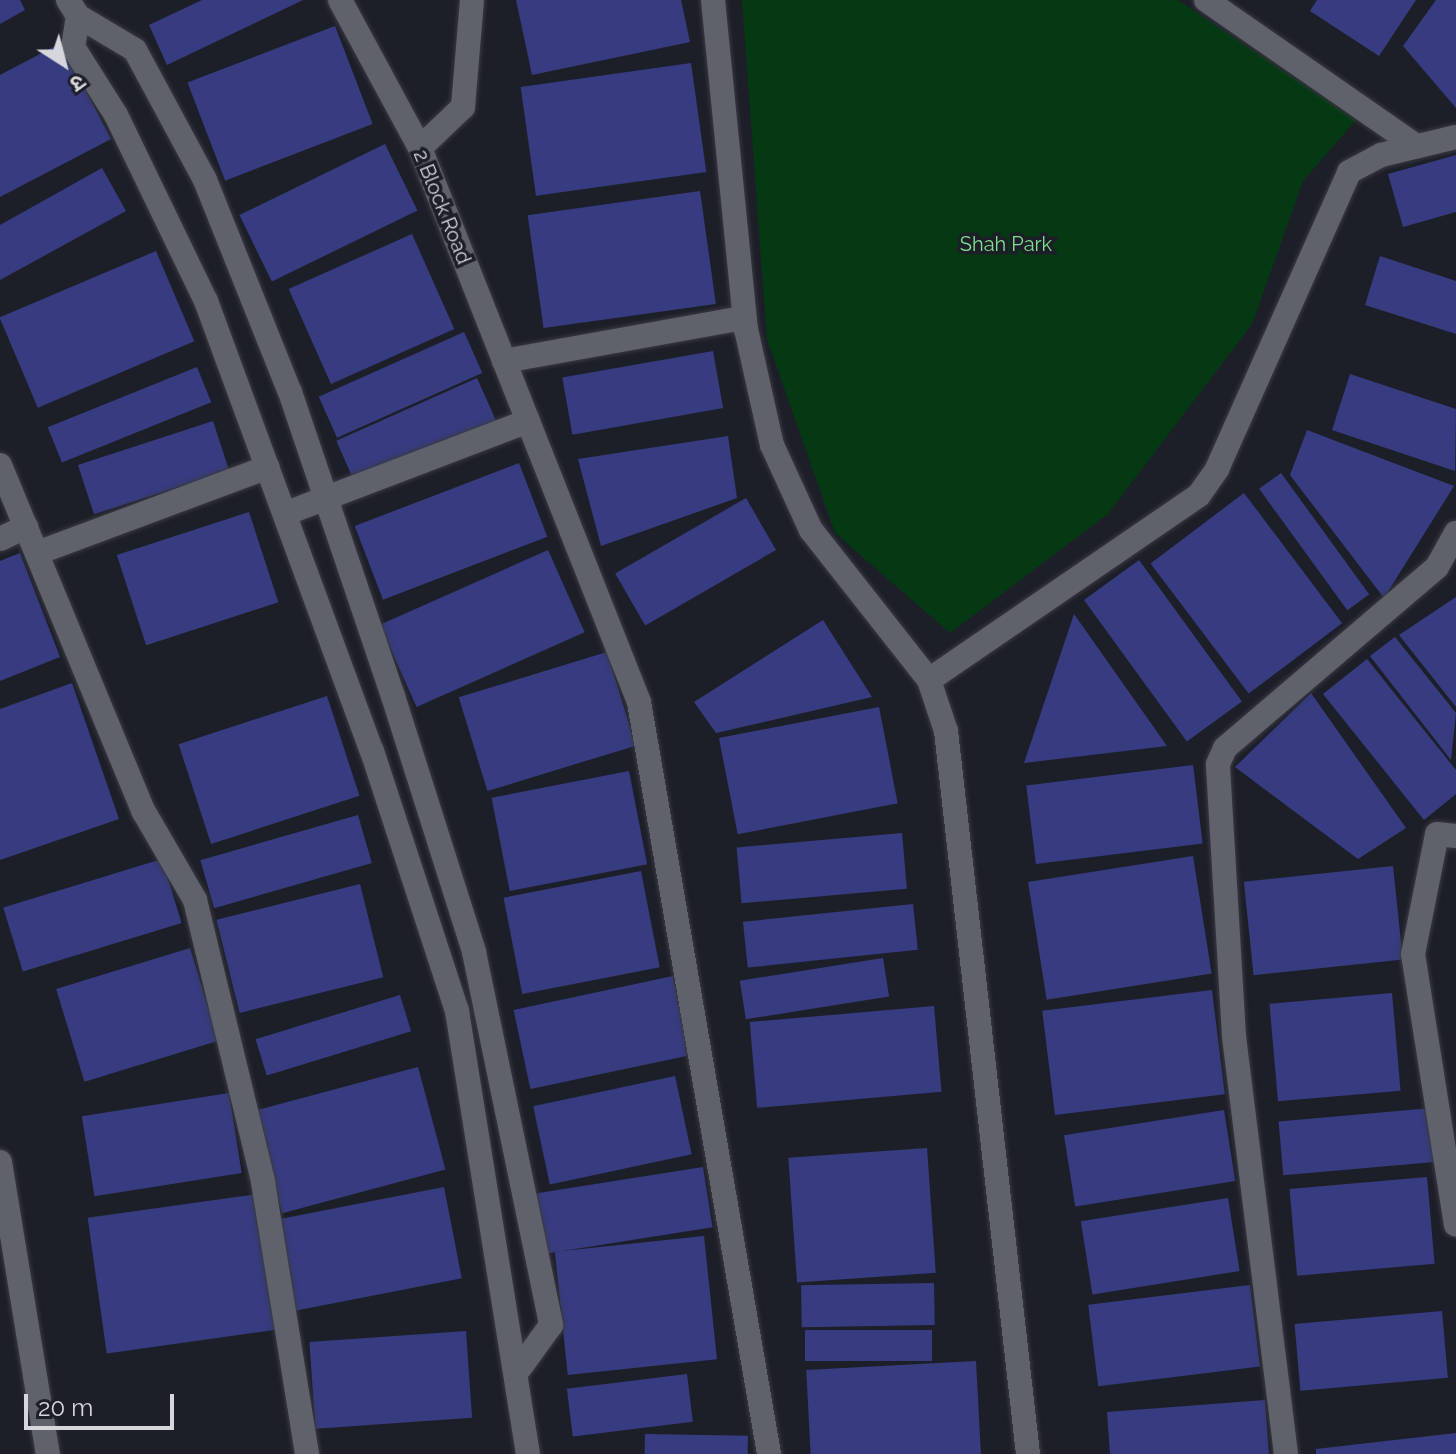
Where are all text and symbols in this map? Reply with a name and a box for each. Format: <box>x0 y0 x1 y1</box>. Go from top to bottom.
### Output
north arrow <box>24 24 104 104</box>
text: उ <box>65 69 91 98</box>
street label: 2 Block Road <box>408 146 476 268</box>
park label: Shah Park <box>960 232 1052 256</box>
scale bar <box>28 1378 178 1428</box>
text: 20 m <box>38 1393 93 1422</box>

